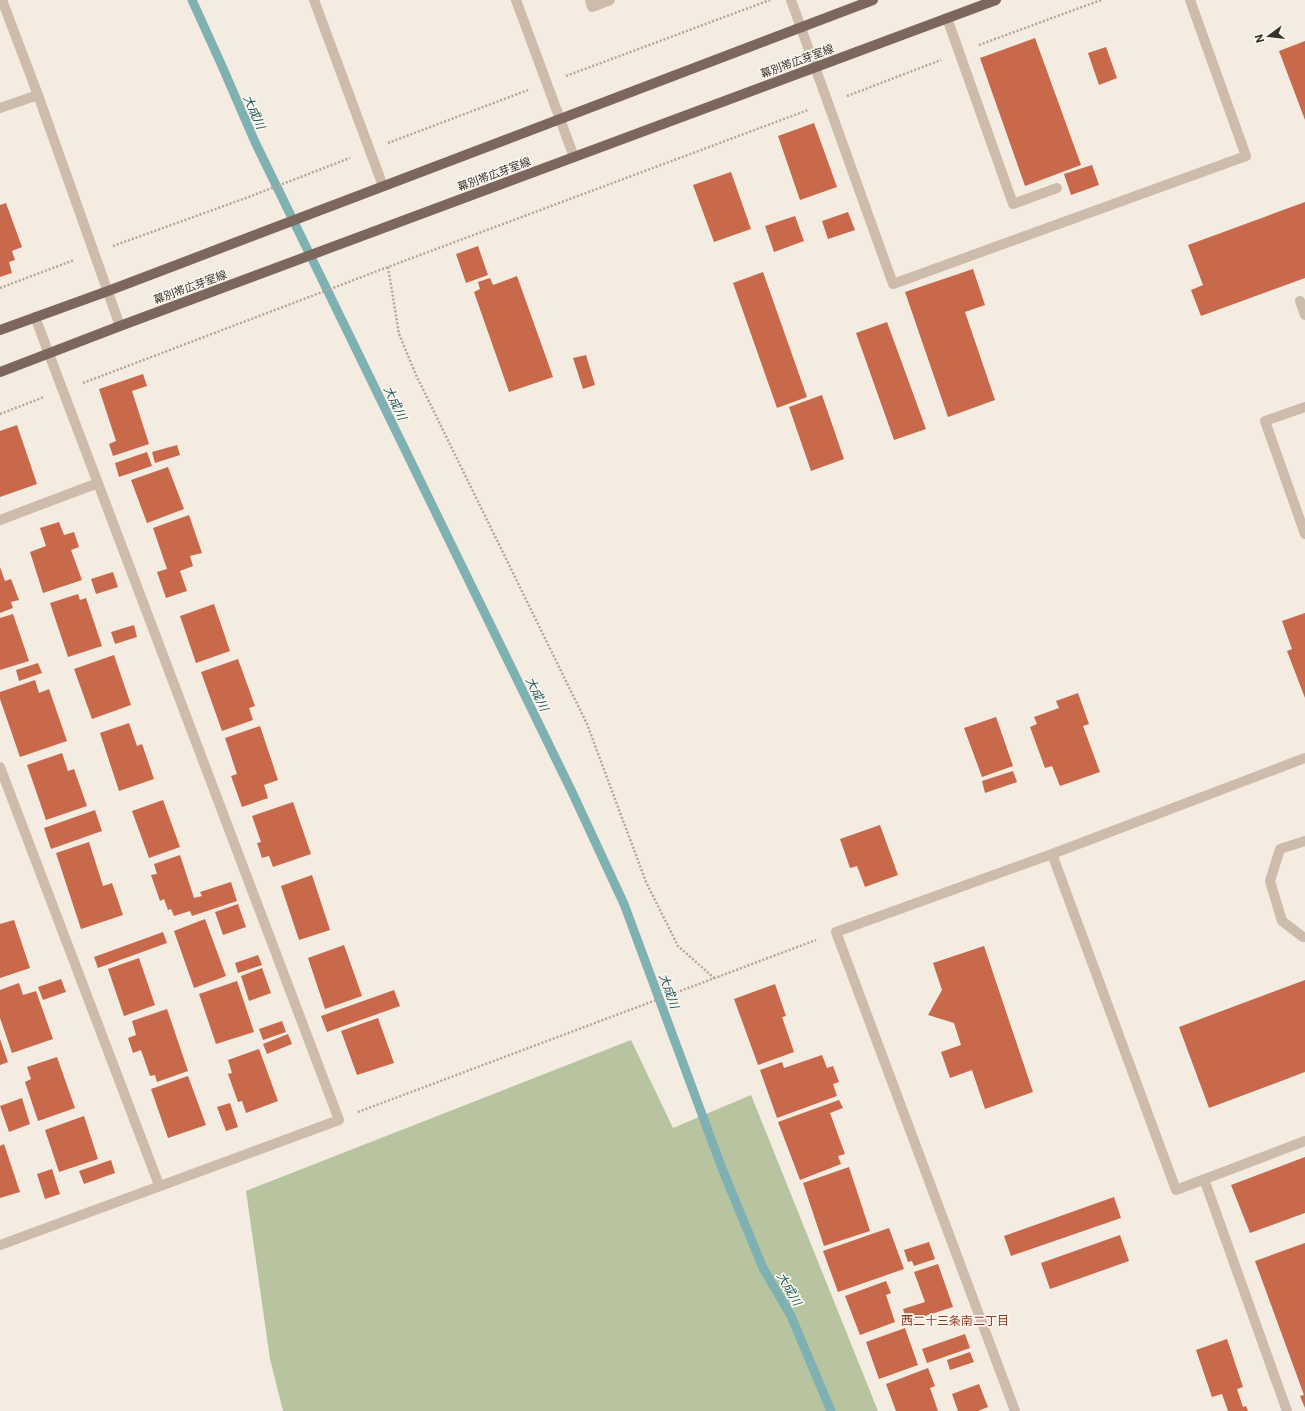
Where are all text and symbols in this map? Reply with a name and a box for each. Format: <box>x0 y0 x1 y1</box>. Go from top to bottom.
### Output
north arrow <box>1249 16 1289 56</box>
text: N <box>1252 33 1266 44</box>
street label: 幕別帯広芽室線 <box>758 41 835 80</box>
water label: 大成川 <box>241 92 269 133</box>
street label: 幕別帯広芽室線 <box>455 154 532 193</box>
street label: 幕別帯広芽室線 <box>151 267 228 306</box>
water label: 大成川 <box>382 383 411 424</box>
water label: 大成川 <box>524 674 553 715</box>
water label: 大成川 <box>657 971 683 1012</box>
water label: 大成川 <box>775 1269 806 1309</box>
district label: 西二十三条南二丁目 <box>901 1313 1009 1327</box>

